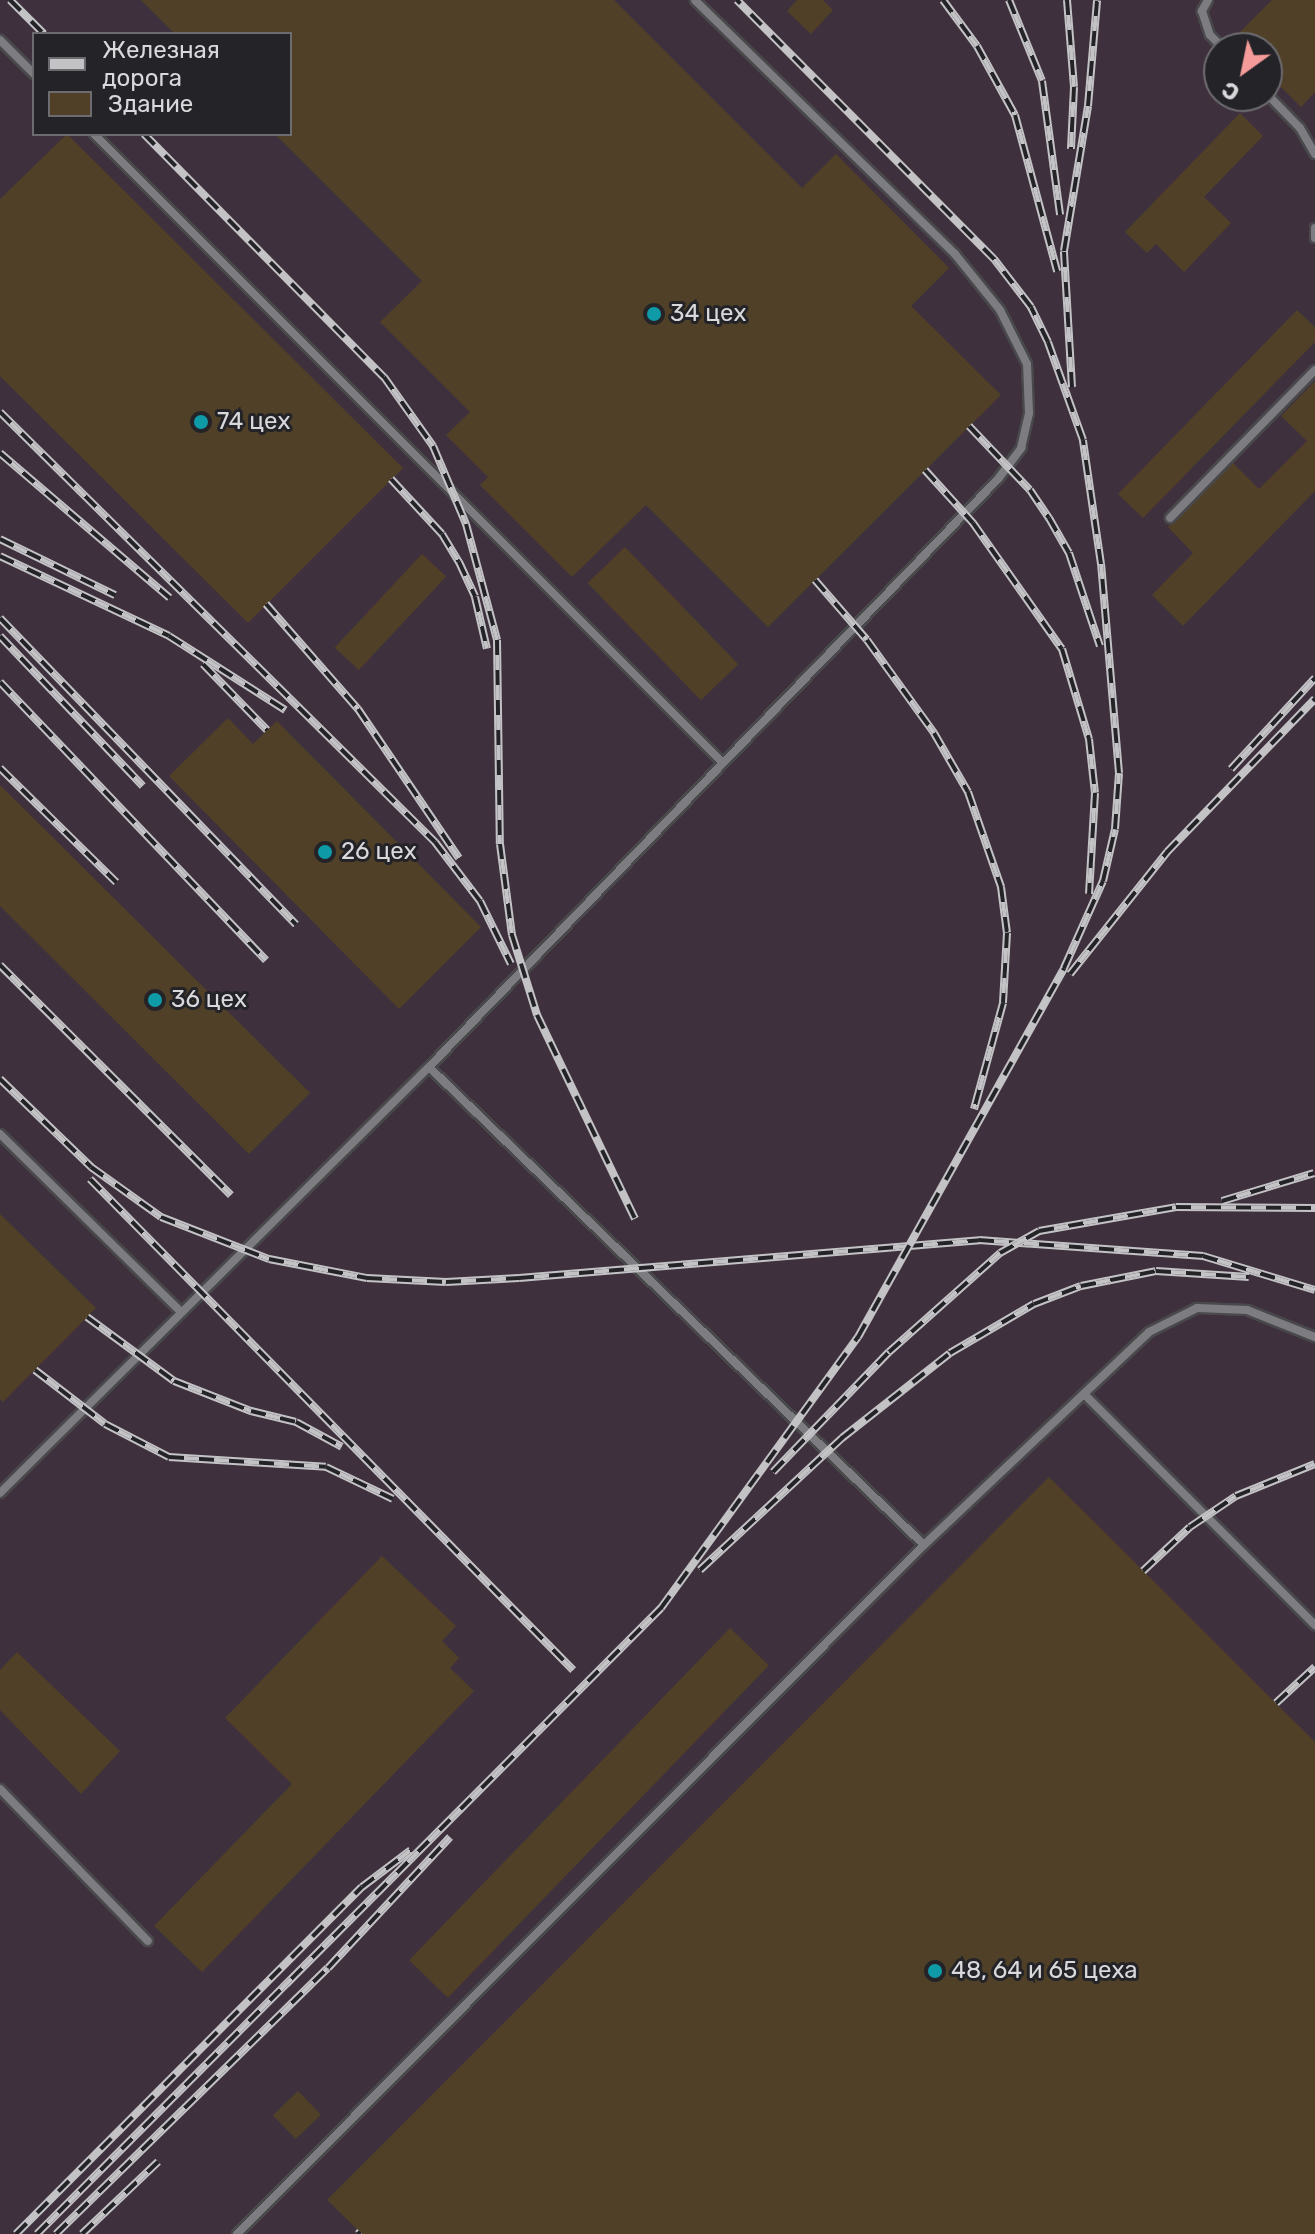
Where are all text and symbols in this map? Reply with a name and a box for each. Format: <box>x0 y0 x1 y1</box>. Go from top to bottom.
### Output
legend <box>32 32 292 136</box>
north arrow <box>1203 32 1283 112</box>
text: Железная дорога <box>102 36 220 92</box>
text: С <box>1217 75 1245 106</box>
text: Здание <box>108 90 193 118</box>
place label: 34 цех <box>670 300 746 328</box>
marker: 34 цех <box>645 305 663 323</box>
place label: 74 цех <box>217 408 290 436</box>
marker: 74 цех <box>192 413 210 431</box>
place label: 26 цех <box>341 838 417 866</box>
marker: 26 цех <box>316 843 334 861</box>
place label: 36 цех <box>171 986 247 1014</box>
marker: 36 цех <box>146 991 164 1009</box>
place label: 48, 64 и 65 цеха <box>951 1957 1138 1985</box>
marker: 48, 64 и 65 цеха <box>926 1962 944 1980</box>

